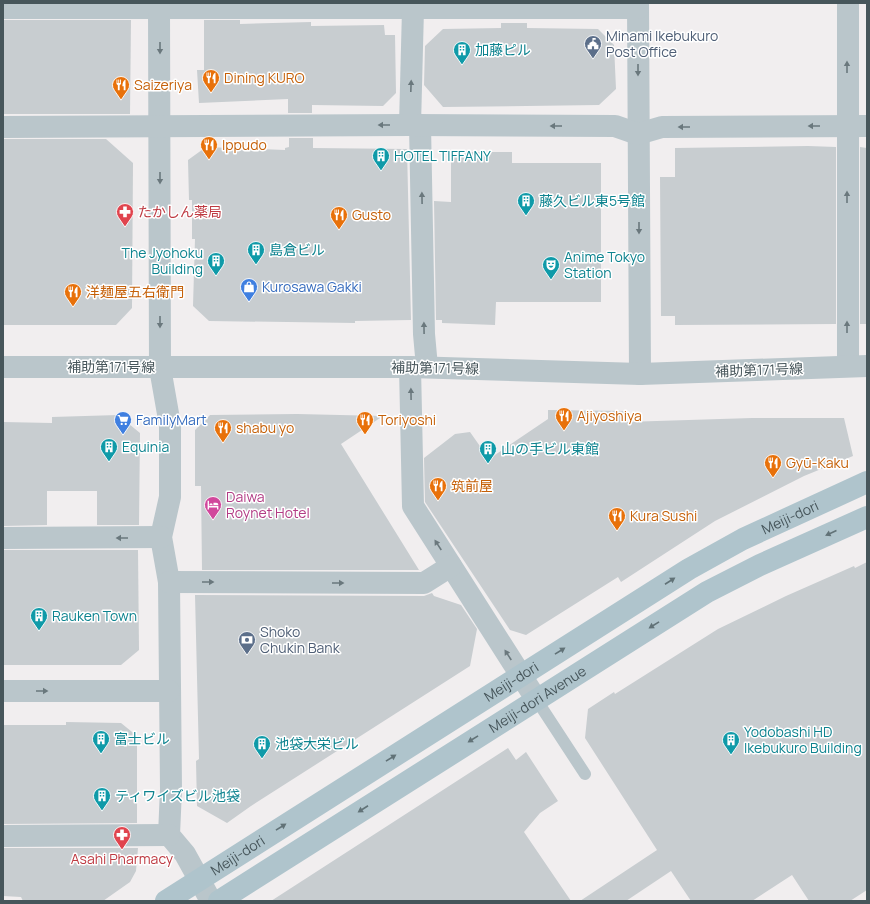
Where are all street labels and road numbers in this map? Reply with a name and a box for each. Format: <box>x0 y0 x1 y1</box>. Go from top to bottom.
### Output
street label: 補助第171号線 <box>67 357 155 376</box>
street label: 補助第171号線 <box>391 357 479 378</box>
street label: 補助第171号線 <box>715 358 803 381</box>
street label: Meiji-dori <box>758 496 821 538</box>
street label: Meiji-dori <box>480 657 542 706</box>
street label: Meiji-dori Avenue <box>485 661 589 737</box>
street label: Meiji-dori <box>207 831 268 879</box>

